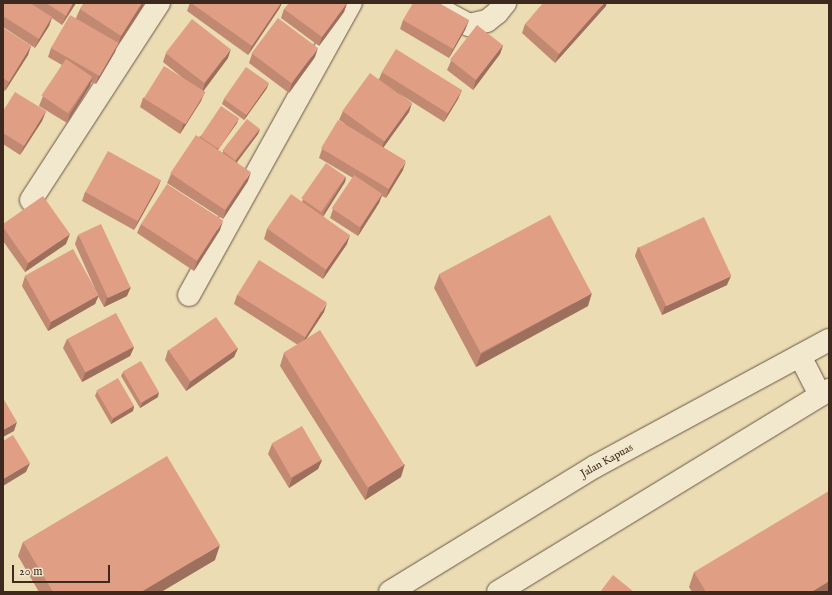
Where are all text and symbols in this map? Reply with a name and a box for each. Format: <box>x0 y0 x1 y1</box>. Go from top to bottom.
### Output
street label: Jalan Kapuas <box>578 441 636 481</box>
scale bar <box>14 557 112 583</box>
text: 20 m <box>19 564 42 579</box>

